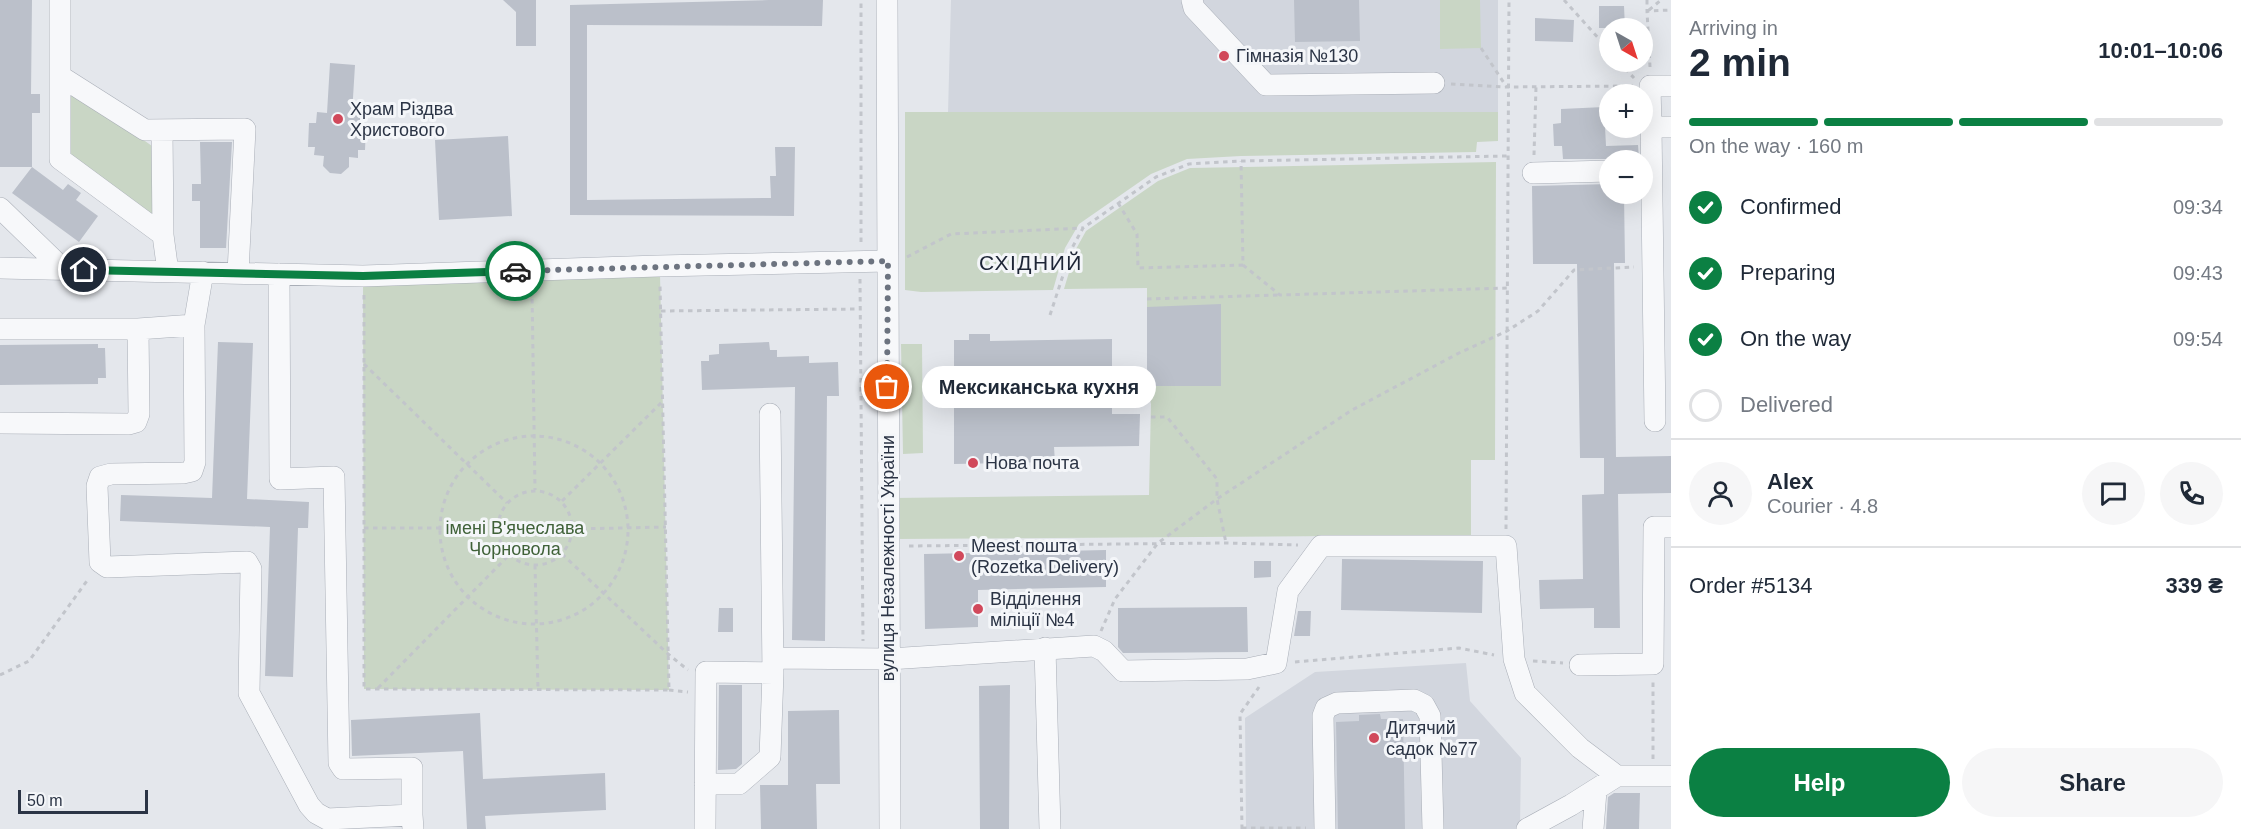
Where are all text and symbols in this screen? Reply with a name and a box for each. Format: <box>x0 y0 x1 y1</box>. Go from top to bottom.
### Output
text: Arriving in <box>1689 17 1778 39</box>
north arrow <box>1599 18 1653 72</box>
map controls <box>1599 18 1653 204</box>
text: 10:01–10:06 <box>2098 38 2223 63</box>
text: 2 min <box>1689 41 1791 84</box>
place label: Гімназія №130 <box>1236 46 1358 66</box>
marker: Гімназія №130 <box>1217 49 1231 63</box>
button: + <box>1599 84 1653 138</box>
place label: Храм Різдва Христового <box>350 99 454 140</box>
marker: Храм Різдва Христового <box>331 112 345 126</box>
text: On the way · 160 m <box>1689 135 1864 157</box>
button: − <box>1599 150 1653 204</box>
icon: check <box>1689 191 1722 224</box>
text: Confirmed <box>1740 194 1841 219</box>
text: 09:34 <box>2173 196 2223 218</box>
courier <box>485 241 545 301</box>
pin <box>58 244 109 295</box>
district label: СХІДНИЙ <box>979 251 1083 274</box>
icon: home <box>67 253 100 286</box>
icon: car <box>499 255 532 288</box>
icon: check <box>1689 257 1722 290</box>
text: Preparing <box>1740 260 1835 285</box>
text: 09:43 <box>2173 262 2223 284</box>
icon: check <box>1689 323 1722 356</box>
text: On the way <box>1740 326 1851 351</box>
text: 09:54 <box>2173 328 2223 350</box>
pin <box>861 361 912 412</box>
callout: Мексиканська кухня <box>923 366 1157 408</box>
icon: bag <box>870 370 903 403</box>
text: Мексиканська кухня <box>939 376 1139 398</box>
text: Delivered <box>1740 392 1833 417</box>
street label: вулиця Незалежності України <box>878 435 898 681</box>
place label: Нова почта <box>985 453 1080 473</box>
marker: Нова почта <box>966 456 980 470</box>
button: person <box>1689 462 1752 525</box>
button: chat <box>2082 462 2145 525</box>
button: phone <box>2160 462 2223 525</box>
text: Alex <box>1767 469 1813 494</box>
text: Courier · 4.8 <box>1767 495 1878 517</box>
park label: імені В'ячеслава Чорновола <box>446 518 585 559</box>
place label: Meest пошта (Rozetka Delivery) <box>971 536 1119 577</box>
marker: Meest пошта (Rozetka Delivery) <box>952 549 966 563</box>
text: Order #5134 <box>1689 573 1813 598</box>
text: 339 ₴ <box>2166 573 2223 598</box>
place label: Відділення міліції №4 <box>990 589 1081 630</box>
marker: Відділення міліції №4 <box>971 602 985 616</box>
place label: Дитячий садок №77 <box>1386 718 1478 759</box>
marker: Дитячий садок №77 <box>1367 731 1381 745</box>
button: Help <box>1689 748 1950 817</box>
button: Share <box>1962 748 2223 817</box>
scale bar <box>18 787 148 814</box>
text: 50 m <box>27 792 63 809</box>

